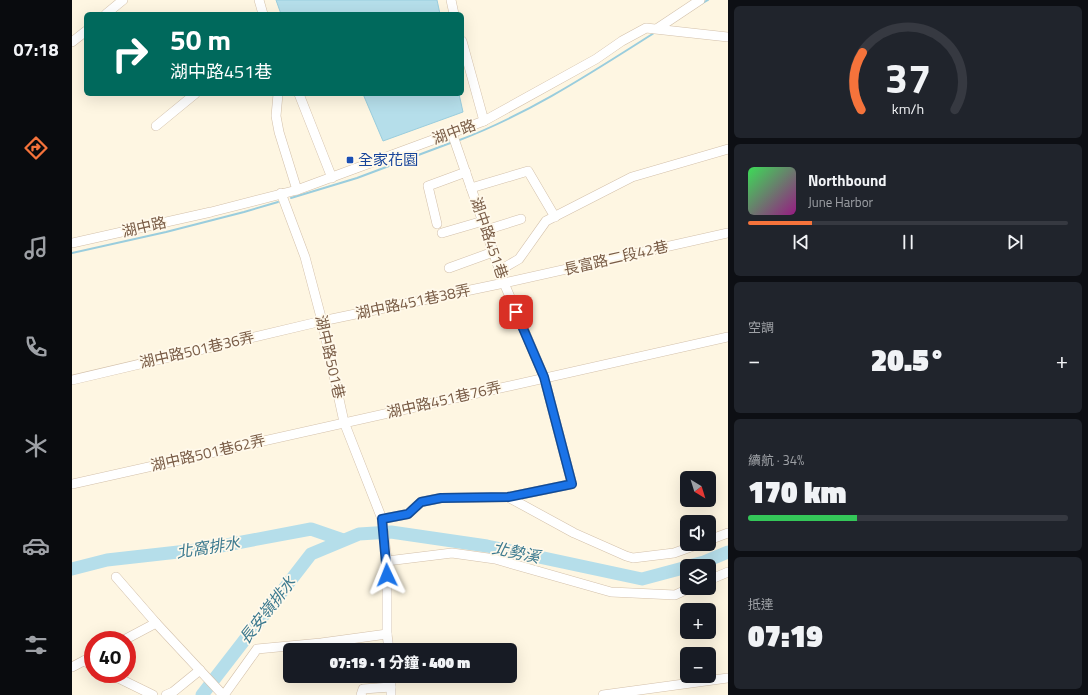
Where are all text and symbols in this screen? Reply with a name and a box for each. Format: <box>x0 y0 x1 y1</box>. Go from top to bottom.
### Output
text: 50 m <box>170 18 231 61</box>
icon: right <box>104 28 156 80</box>
text: 07:18 <box>14 36 58 63</box>
text: 37 <box>885 46 931 109</box>
text: 湖中路451巷 <box>170 58 272 85</box>
text: km/h <box>892 97 924 119</box>
street label: 湖中路 <box>429 113 479 150</box>
icon: directions <box>22 134 50 162</box>
place label: 全家花園 <box>358 148 418 171</box>
marker: 全家花園 <box>345 155 355 165</box>
text: Northbound <box>808 169 887 192</box>
text: June Harbor <box>808 192 873 212</box>
street label: 湖中路451巷 <box>465 194 514 282</box>
street label: 湖中路 <box>119 210 168 243</box>
icon: previous <box>790 231 812 253</box>
icon: pause <box>897 231 919 253</box>
icon: next <box>1004 231 1026 253</box>
icon: music <box>22 234 50 262</box>
street label: 長富路二段42巷 <box>561 234 671 281</box>
street label: 湖中路451巷38弄 <box>353 278 473 325</box>
pin <box>499 295 533 329</box>
icon: arrive <box>505 301 527 323</box>
street label: 湖中路501巷 <box>310 313 351 401</box>
text: 空調 <box>748 317 774 337</box>
street label: 湖中路501巷36弄 <box>137 325 256 374</box>
icon: phone <box>22 333 50 361</box>
text: 20.5° <box>871 337 945 383</box>
text: − <box>748 343 760 377</box>
text: + <box>1056 343 1068 377</box>
street label: 湖中路451巷76弄 <box>384 375 503 424</box>
street label: 湖中路501巷62弄 <box>148 428 267 477</box>
icon: climate <box>22 432 50 460</box>
text: 續航 · 34% <box>748 450 804 470</box>
text: 170 km <box>748 469 846 515</box>
north arrow <box>680 471 716 507</box>
map controls <box>680 471 716 683</box>
button: sound <box>680 515 716 551</box>
water label: 北窩排水 <box>175 530 242 564</box>
icon: car <box>22 532 50 560</box>
water label: 北勢溪 <box>490 535 544 569</box>
position arrow <box>366 554 408 596</box>
button: layers <box>680 559 716 595</box>
water label: 長安嶺排水 <box>233 570 302 649</box>
text: 抵達 <box>748 594 774 614</box>
button: + <box>680 603 716 639</box>
text: 07:19 <box>748 613 823 659</box>
icon: filters <box>22 631 50 659</box>
speed limit sign: 40 <box>84 631 136 683</box>
button: − <box>680 647 716 683</box>
text: 07:19 · 1 分鐘 · 400 m <box>330 651 470 674</box>

